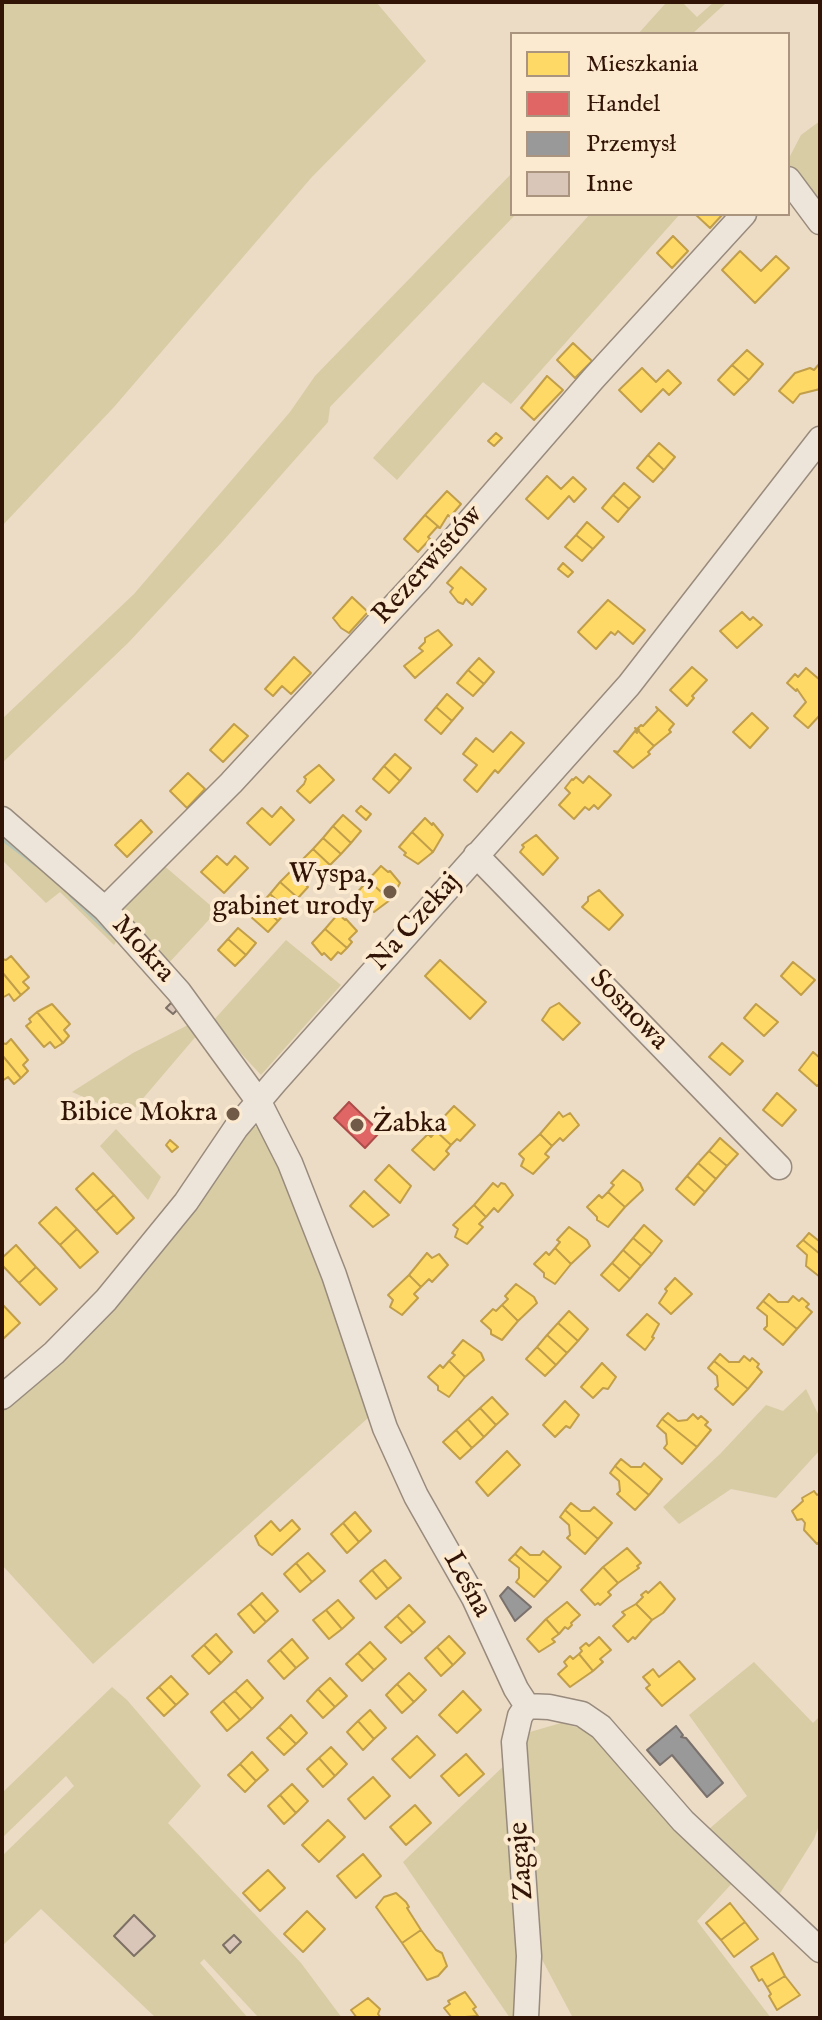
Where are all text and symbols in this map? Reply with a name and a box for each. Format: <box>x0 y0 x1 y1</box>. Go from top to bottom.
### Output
legend <box>510 32 790 216</box>
text: Mieszkania <box>586 49 698 80</box>
text: Handel <box>586 89 660 120</box>
text: Przemysł <box>586 129 676 160</box>
text: Inne <box>586 169 633 200</box>
street label: Rezerwistów <box>367 500 491 632</box>
place label: Wyspa, gabinet urody <box>212 859 374 925</box>
street label: Na Czekaj <box>363 867 469 979</box>
marker: Wyspa, gabinet urody <box>381 883 399 901</box>
street label: Mokra <box>103 910 181 990</box>
street label: Sosnowa <box>581 964 675 1058</box>
place label: Bibice Mokra <box>60 1097 217 1131</box>
marker: Bibice Mokra <box>224 1105 242 1123</box>
place label: Żabka <box>373 1108 447 1142</box>
marker: Żabka <box>348 1116 366 1134</box>
street label: Leśna <box>434 1546 498 1624</box>
street label: Zagaje <box>504 1821 542 1901</box>

